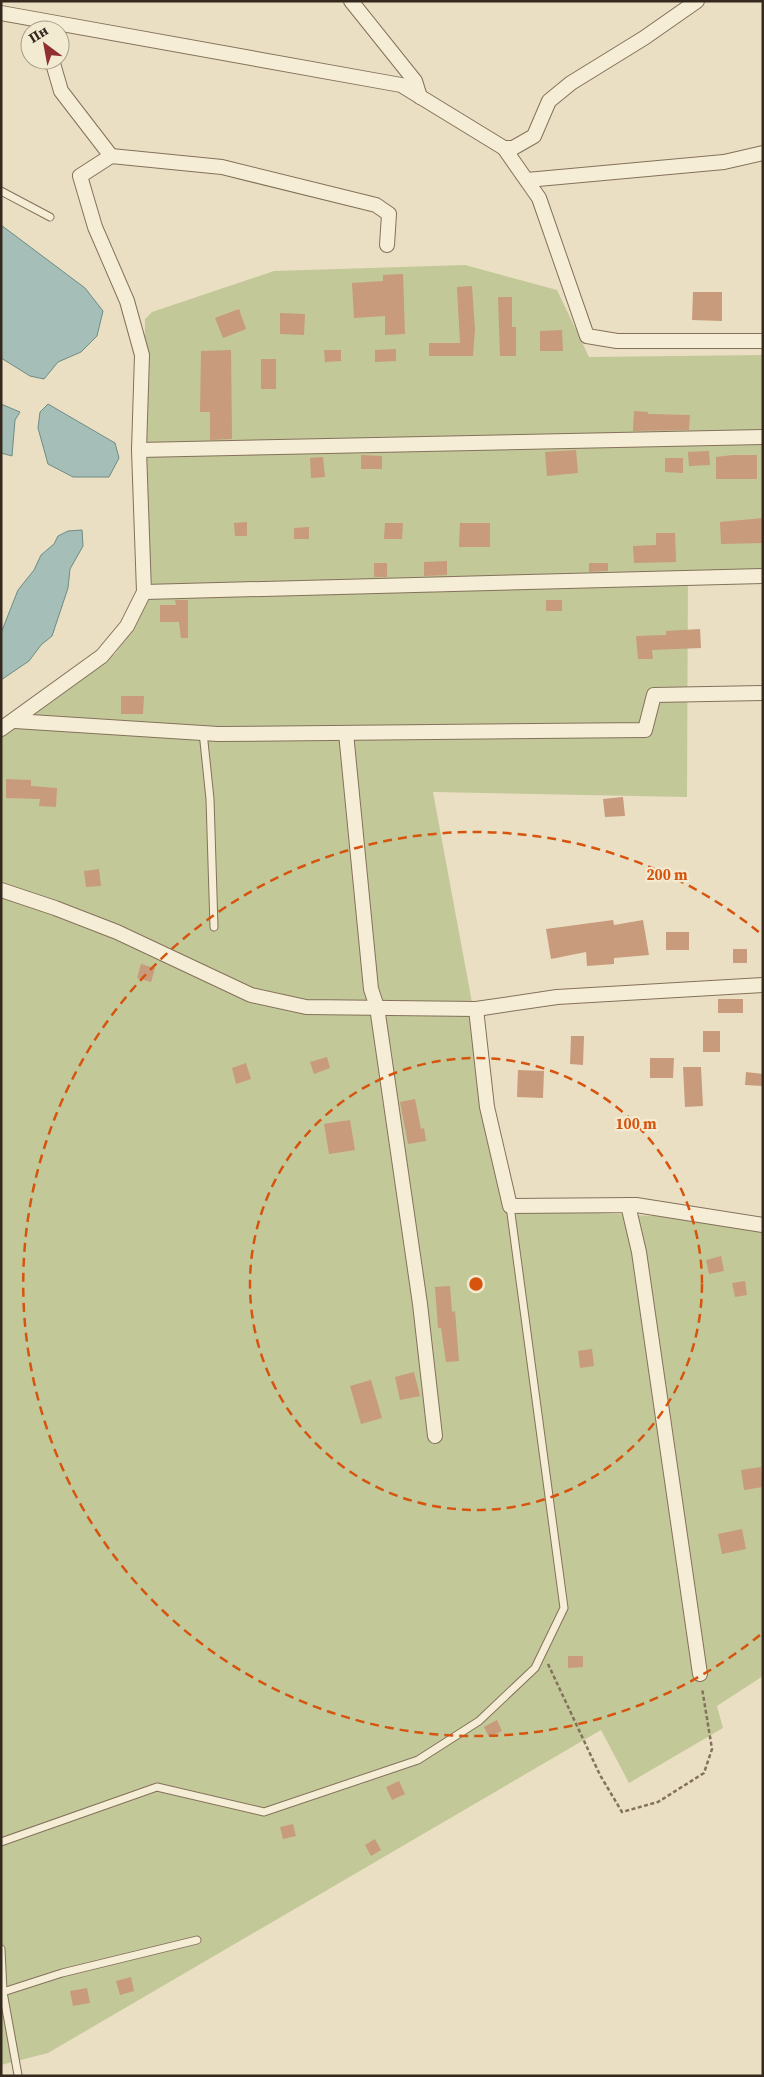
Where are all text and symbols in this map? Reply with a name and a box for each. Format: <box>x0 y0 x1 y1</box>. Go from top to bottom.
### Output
north arrow <box>20 20 70 70</box>
text: Пн <box>25 20 52 48</box>
text: 200 m <box>646 864 688 885</box>
text: 100 m <box>615 1113 657 1134</box>
centre of rings <box>467 1275 485 1293</box>

